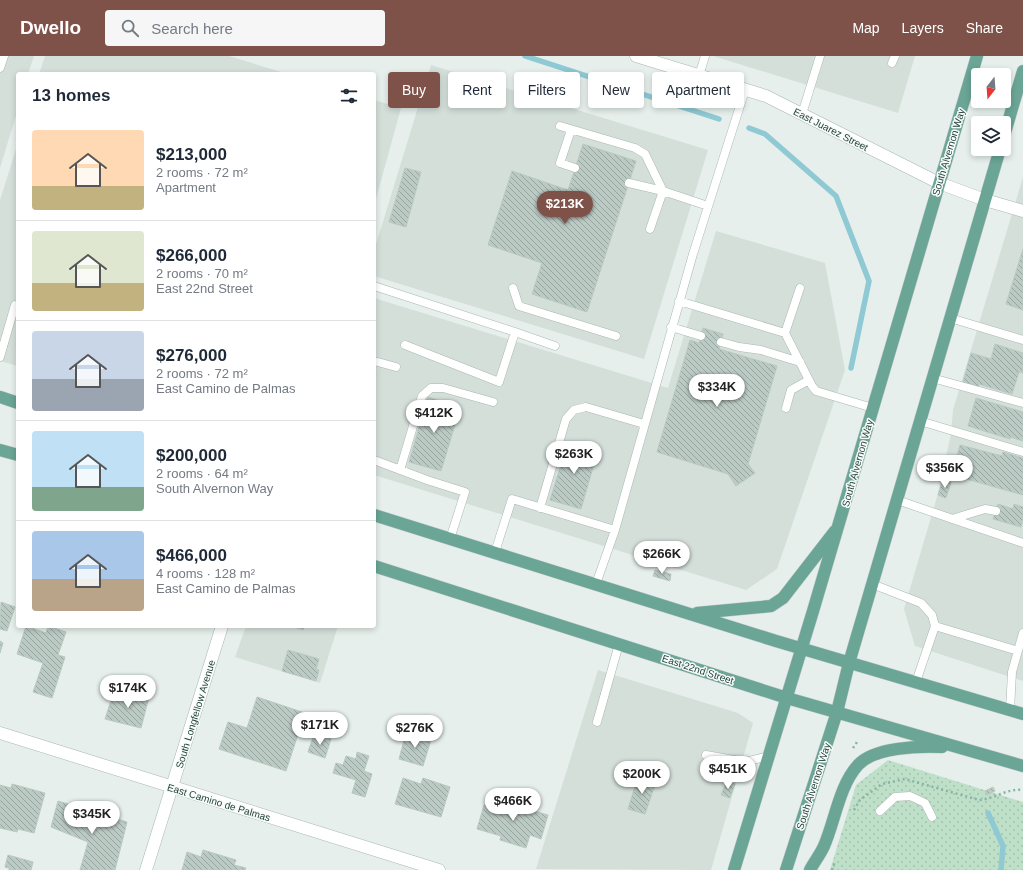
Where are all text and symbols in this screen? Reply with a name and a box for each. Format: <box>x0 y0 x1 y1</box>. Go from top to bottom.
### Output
search box <box>105 10 385 46</box>
text: Dwello <box>20 17 81 38</box>
icon: search <box>119 17 141 39</box>
text: Search here <box>151 20 233 37</box>
text: Map <box>852 20 880 36</box>
text: Layers <box>902 20 944 36</box>
text: Share <box>966 20 1003 36</box>
north arrow <box>971 68 1011 108</box>
map controls <box>971 68 1011 156</box>
chip: Buy <box>388 72 440 108</box>
chip: Rent <box>448 72 506 108</box>
chip: Filters <box>514 72 580 108</box>
chip: New <box>588 72 644 108</box>
chip: Apartment <box>652 72 744 108</box>
icon: filters <box>338 85 360 107</box>
text: 13 homes <box>32 86 110 105</box>
street label: East Juarez Street <box>792 106 870 153</box>
street label: South Alvernon Way <box>930 107 967 197</box>
button: layers <box>971 116 1011 156</box>
text: $213,000 <box>156 145 227 164</box>
icon: home <box>64 146 112 194</box>
text: 2 rooms · 72 m² <box>156 165 248 180</box>
text: Apartment <box>156 180 216 195</box>
pin: $213K <box>537 191 593 225</box>
text: $213K <box>546 196 584 211</box>
text: $266,000 <box>156 246 227 265</box>
icon: home <box>64 247 112 295</box>
text: 2 rooms · 70 m² <box>156 266 248 281</box>
text: East 22nd Street <box>156 281 253 296</box>
text: $276,000 <box>156 346 227 365</box>
icon: home <box>64 347 112 395</box>
text: 2 rooms · 72 m² <box>156 366 248 381</box>
pin: $334K <box>689 374 745 408</box>
text: $334K <box>698 379 736 394</box>
text: East Camino de Palmas <box>156 381 295 396</box>
pin: $412K <box>406 400 462 434</box>
text: $412K <box>415 405 453 420</box>
street label: South Alvernon Way <box>840 418 875 508</box>
pin: $263K <box>546 441 602 475</box>
text: $200,000 <box>156 446 227 465</box>
text: $263K <box>555 446 593 461</box>
icon: home <box>64 447 112 495</box>
pin: $356K <box>917 455 973 489</box>
text: $356K <box>926 460 964 475</box>
text: 2 rooms · 64 m² <box>156 466 248 481</box>
text: South Alvernon Way <box>156 481 273 496</box>
pin: $266K <box>634 541 690 575</box>
text: $466,000 <box>156 546 227 565</box>
text: $266K <box>643 546 681 561</box>
icon: home <box>64 547 112 595</box>
text: 4 rooms · 128 m² <box>156 566 255 581</box>
text: East Camino de Palmas <box>156 581 295 596</box>
street label: East 22nd Street <box>661 653 735 686</box>
street label: South Longfellow Avenue <box>174 658 217 770</box>
pin: $174K <box>100 675 156 709</box>
text: $174K <box>109 680 147 695</box>
pin: $171K <box>292 712 348 746</box>
pin: $276K <box>387 715 443 749</box>
text: $171K <box>301 717 339 732</box>
text: $276K <box>396 720 434 735</box>
street label: South Alvernon Way <box>794 742 833 831</box>
pin: $451K <box>700 756 756 790</box>
pin: $200K <box>614 761 670 795</box>
text: $451K <box>709 761 747 776</box>
text: $200K <box>623 766 661 781</box>
street label: East Camino de Palmas <box>166 782 272 823</box>
pin: $466K <box>485 788 541 822</box>
text: $466K <box>494 793 532 808</box>
pin: $345K <box>64 801 120 835</box>
text: $345K <box>73 806 111 821</box>

